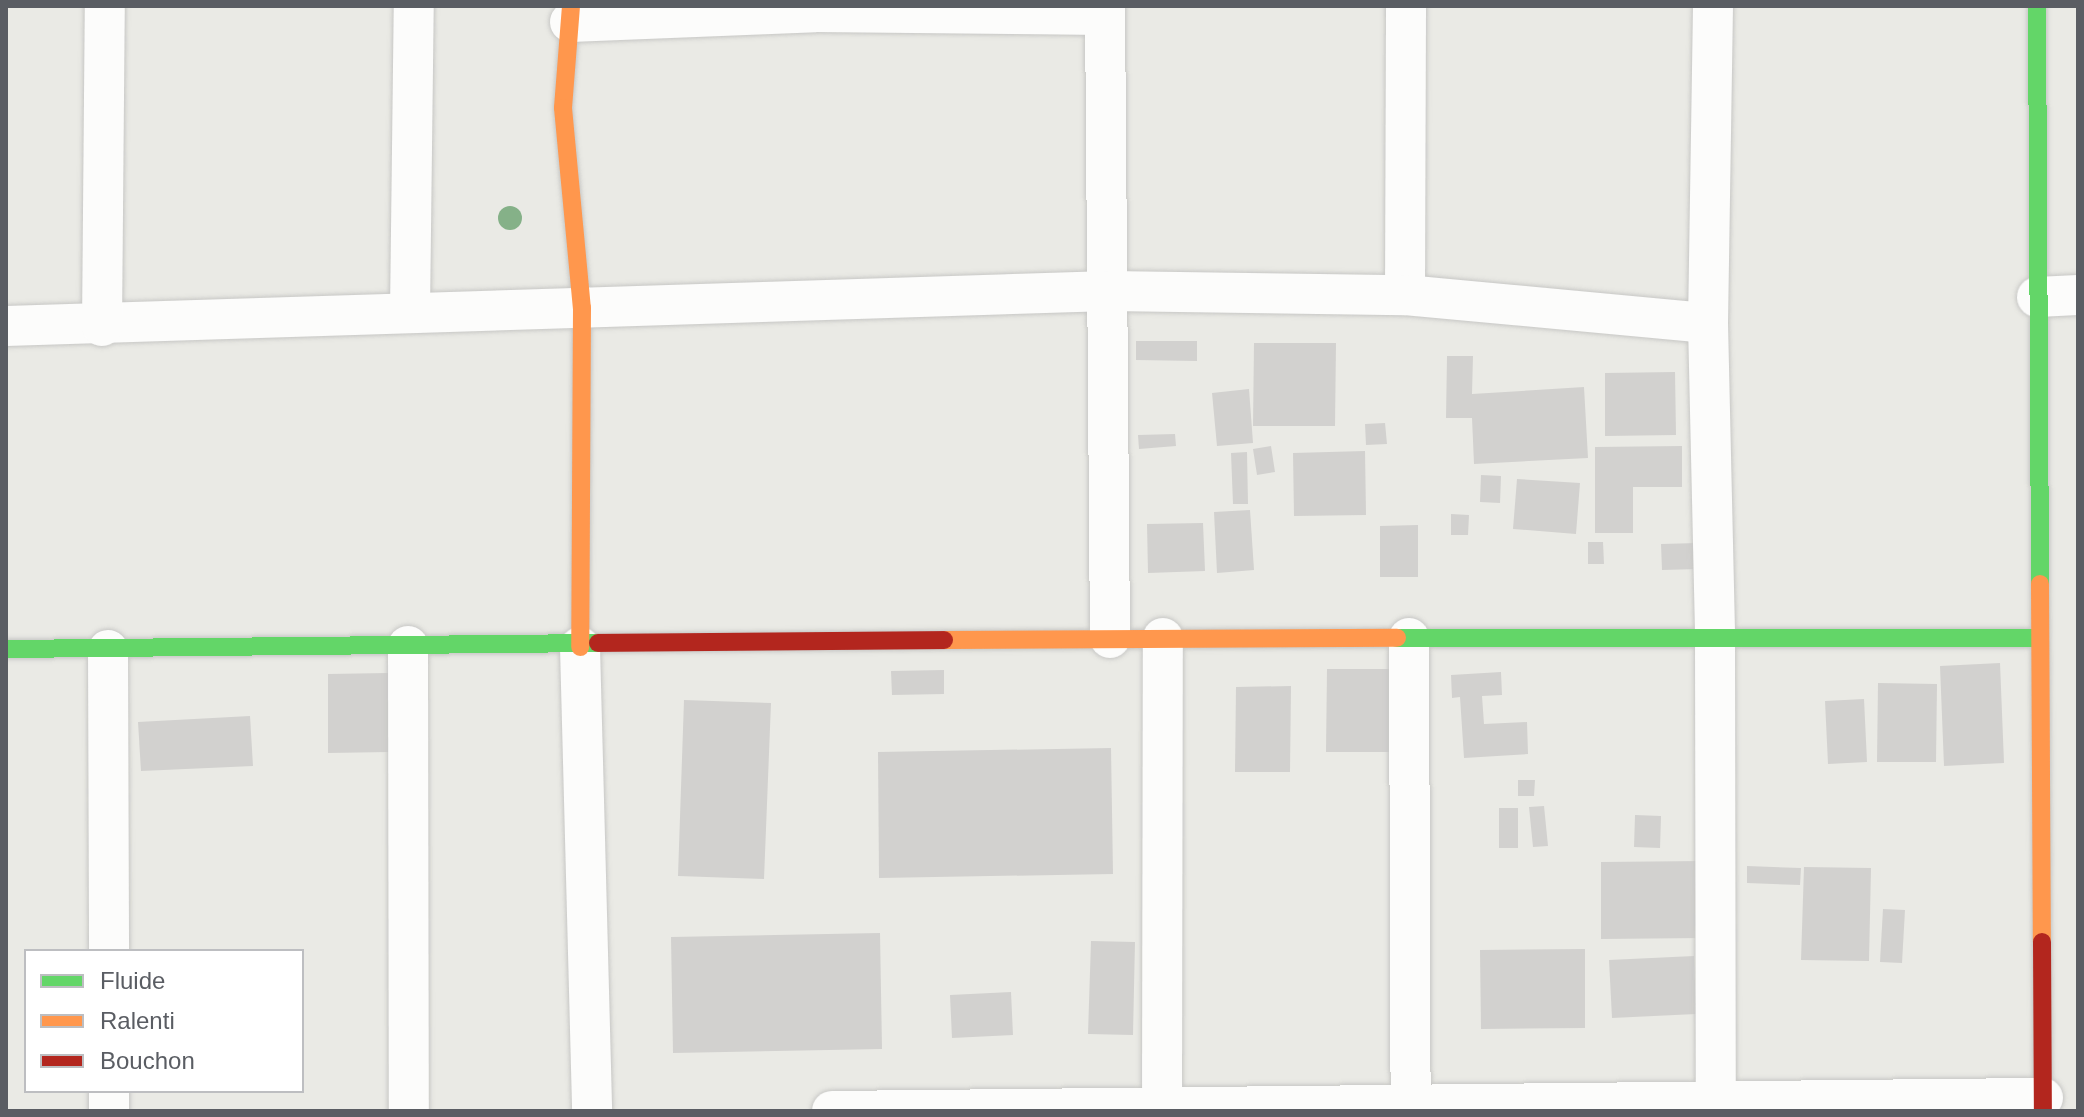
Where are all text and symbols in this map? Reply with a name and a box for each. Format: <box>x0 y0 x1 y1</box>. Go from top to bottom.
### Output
legend <box>24 949 304 1093</box>
text: Fluide <box>100 967 165 994</box>
text: Ralenti <box>100 1007 175 1034</box>
text: Bouchon <box>100 1047 195 1074</box>

